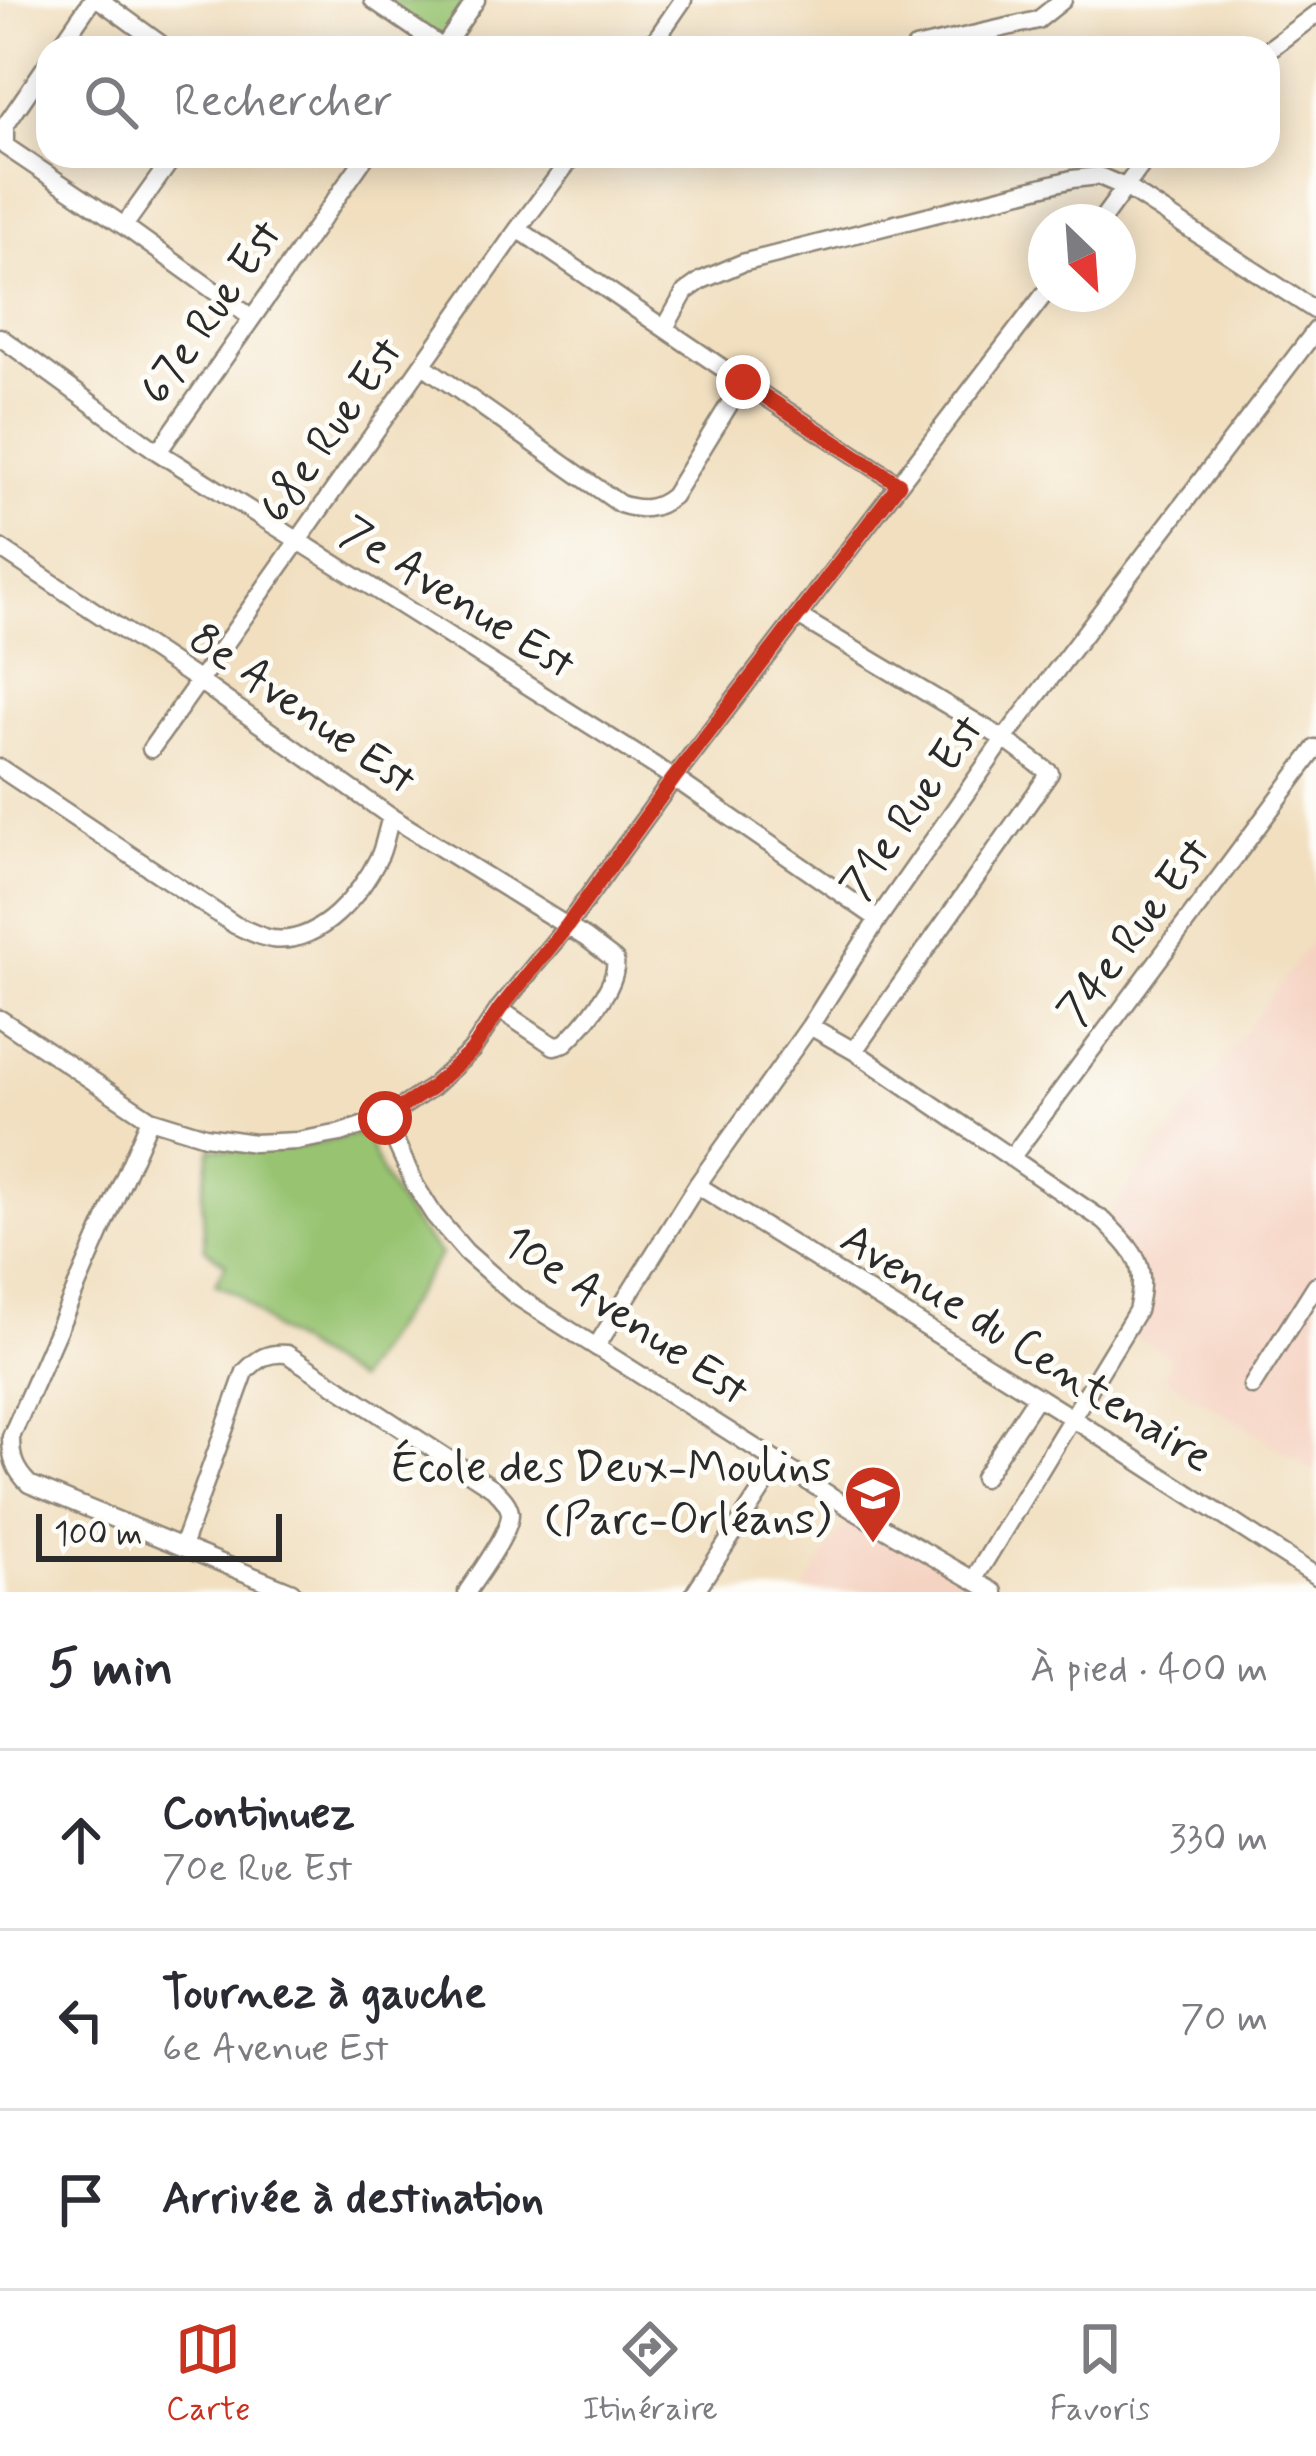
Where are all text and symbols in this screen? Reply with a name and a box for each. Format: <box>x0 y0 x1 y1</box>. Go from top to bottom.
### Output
search box <box>36 36 1280 168</box>
icon: search <box>78 69 144 135</box>
text: Rechercher <box>174 73 393 132</box>
north arrow <box>1028 204 1136 312</box>
street label: 67e Rue Est <box>127 209 297 417</box>
street label: 68e Rue Est <box>246 326 418 536</box>
route end <box>716 355 770 409</box>
street label: 7e Avenue Est <box>328 503 586 695</box>
street label: 8e Avenue Est <box>177 610 427 810</box>
street label: 71e Rue Est <box>828 704 998 912</box>
street label: 74e Rue Est <box>1045 826 1225 1038</box>
route start <box>358 1091 412 1145</box>
street label: Avenue du Centenaire <box>829 1210 1223 1488</box>
street label: 10e Avenue Est <box>490 1213 760 1421</box>
place label: École des Deux-Moulins (Parc-Orléans) <box>391 1438 831 1550</box>
school or university icon: École des Deux-Moulins (Parc-Orléans) <box>842 1463 904 1545</box>
scale bar <box>36 1508 282 1561</box>
text: 100 m <box>54 1513 143 1557</box>
text: 5 min <box>48 1637 173 1703</box>
text: À pied · 400 m <box>1030 1645 1268 1696</box>
text: Continuez <box>162 1785 355 1844</box>
icon: ahead <box>48 1807 114 1873</box>
text: 330 m <box>1169 1814 1268 1865</box>
text: 70e Rue Est <box>162 1844 353 1895</box>
text: Tournez à gauche <box>162 1965 486 2024</box>
icon: left <box>48 1987 114 2053</box>
text: 70 m <box>1180 1994 1268 2045</box>
text: 6e Avenue Est <box>162 2024 389 2075</box>
icon: arrive <box>48 2167 114 2233</box>
text: Arrivée à destination <box>162 2170 544 2229</box>
tab: Carte <box>166 2316 251 2432</box>
tab: Itinéraire <box>582 2316 718 2432</box>
tab: Favoris <box>1050 2316 1150 2432</box>

